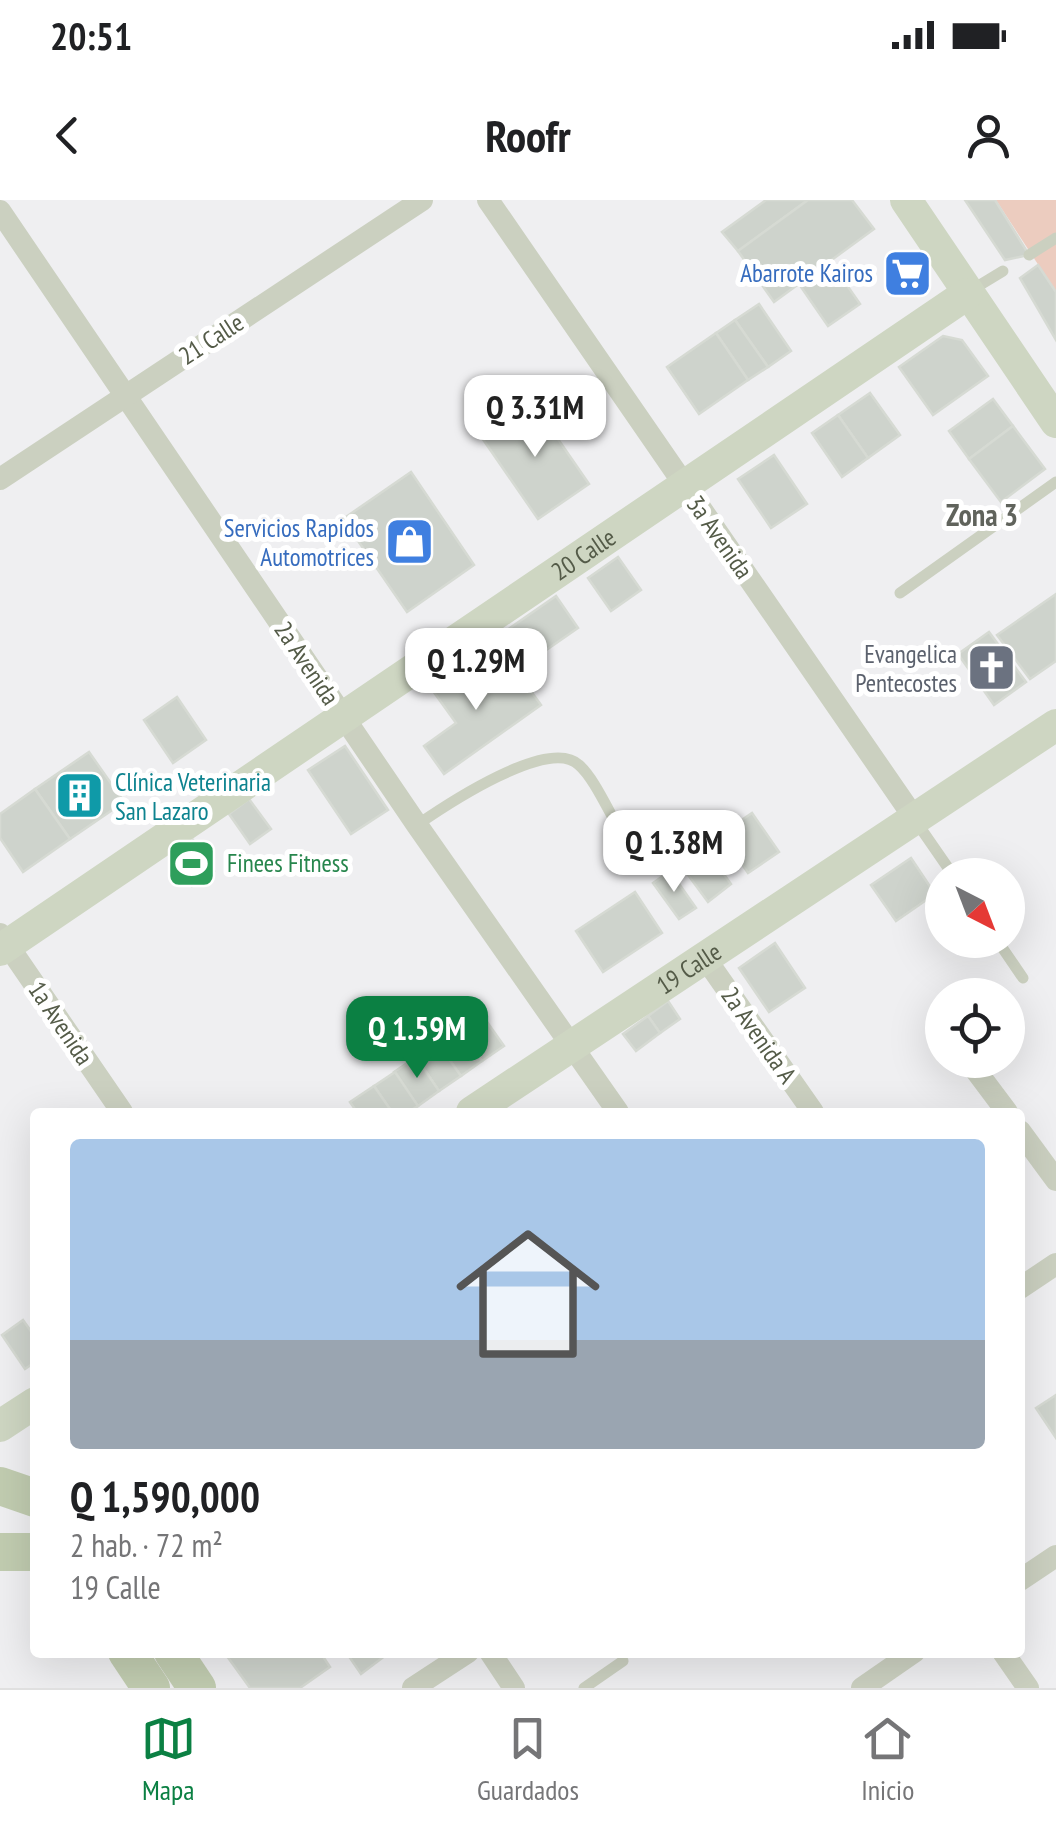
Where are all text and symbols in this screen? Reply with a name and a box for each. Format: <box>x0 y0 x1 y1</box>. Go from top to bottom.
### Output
text: 20:51 <box>50 11 132 60</box>
text: Roofr <box>485 106 571 164</box>
icon: back <box>40 108 95 163</box>
icon: person <box>961 108 1016 163</box>
supermarket icon: Abarrote Kairos <box>882 247 934 299</box>
place label: Abarrote Kairos <box>740 257 873 289</box>
street label: 21 Calle <box>173 306 249 372</box>
pin: Q 3.31M <box>443 375 627 460</box>
text: Q 3.31M <box>486 386 584 428</box>
street label: 3a Avenida <box>680 489 760 585</box>
district label: Zona 3 <box>946 495 1018 534</box>
place label: Servicios Rapidos Automotrices <box>224 512 374 573</box>
shop icon: Servicios Rapidos Automotrices <box>383 516 435 568</box>
street label: 20 Calle <box>545 521 622 587</box>
street label: 2a Avenida <box>267 615 347 711</box>
pin: Q 1.29M <box>384 628 568 713</box>
place label: Evangelica Pentecostes <box>855 638 957 699</box>
text: Q 1.29M <box>427 639 525 681</box>
church icon: Evangelica Pentecostes <box>966 642 1018 694</box>
place label: Clínica Veterinaria San Lazaro <box>115 766 271 827</box>
building icon: Clínica Veterinaria San Lazaro <box>54 770 106 822</box>
pin: Q 1.38M <box>582 810 766 895</box>
text: Q 1.38M <box>625 821 723 863</box>
sports icon: Finees Fitness <box>166 837 218 889</box>
place label: Finees Fitness <box>227 847 349 879</box>
north arrow <box>925 858 1025 958</box>
map controls <box>925 858 1025 1078</box>
street label: 19 Calle <box>650 935 727 1001</box>
street label: 1a Avenida <box>21 975 101 1071</box>
button: locate <box>925 978 1025 1078</box>
street label: 2a Avenida A <box>714 981 804 1090</box>
pin: Q 1.59M <box>325 996 509 1081</box>
text: Q 1.59M <box>368 1007 466 1049</box>
icon: home <box>438 1204 618 1384</box>
text: Q 1,590,000 <box>70 1469 260 1524</box>
text: 2 hab. · 72 m² <box>70 1524 223 1566</box>
text: 19 Calle <box>70 1566 161 1608</box>
tab: Mapa <box>141 1711 196 1808</box>
tab: Guardados <box>477 1711 579 1808</box>
tab: Inicio <box>860 1711 915 1808</box>

